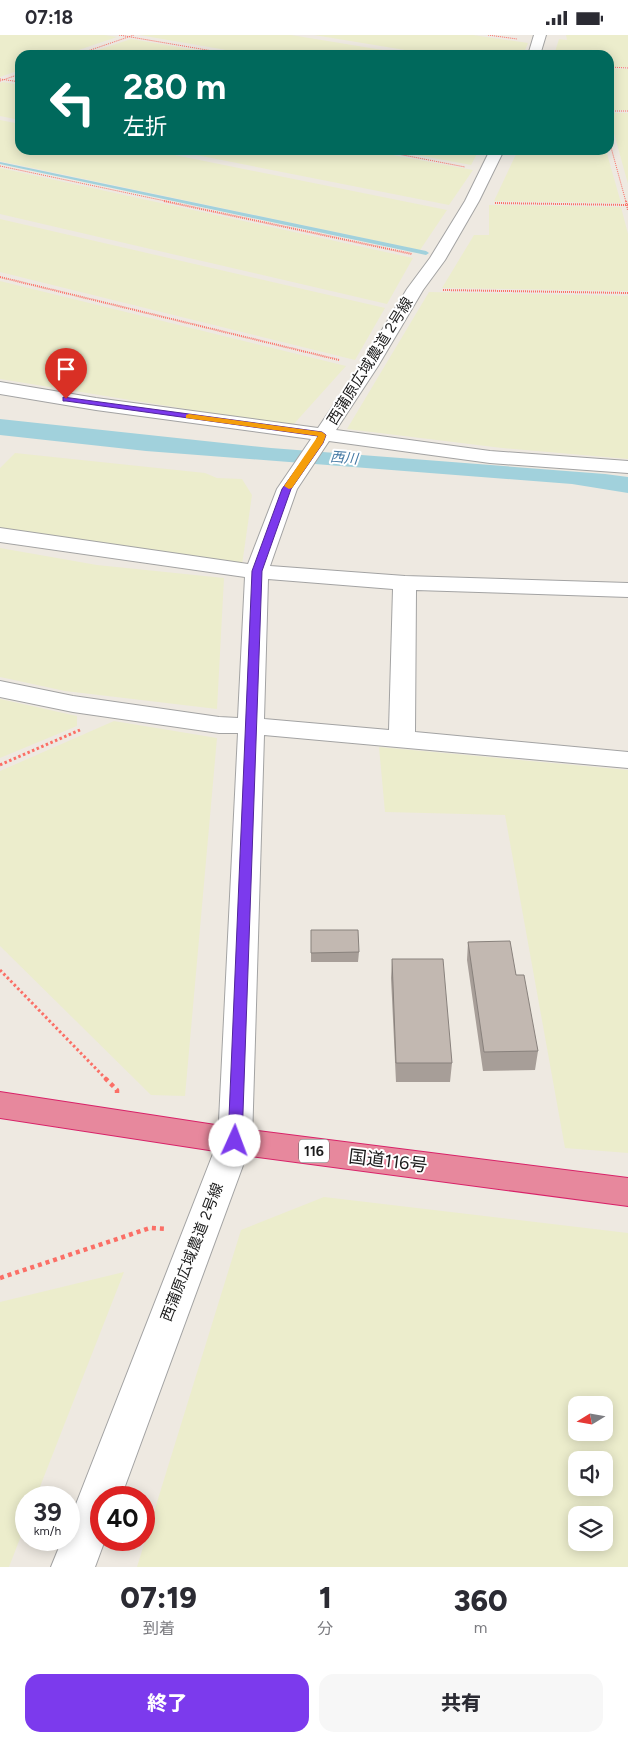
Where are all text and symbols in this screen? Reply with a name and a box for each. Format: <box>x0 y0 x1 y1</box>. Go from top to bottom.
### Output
text: 07:18 <box>25 6 73 29</box>
text: 280 m <box>123 66 226 108</box>
icon: left <box>40 70 105 135</box>
text: 左折 <box>123 113 167 140</box>
street label: 西蒲原広域農道 2号線 <box>323 294 417 428</box>
pin <box>45 348 87 399</box>
icon: arrive <box>52 355 80 383</box>
water label: 西川 <box>329 448 361 468</box>
position arrow <box>208 1114 260 1166</box>
road number: 116 <box>299 1139 329 1163</box>
street label: 国道116号 <box>347 1145 429 1177</box>
street label: 西蒲原広域農道 2号線 <box>157 1180 227 1324</box>
north arrow <box>568 1396 612 1441</box>
map controls <box>568 1396 613 1551</box>
button: sound <box>568 1451 613 1496</box>
speed limit sign: 40 <box>90 1486 155 1551</box>
text: 39 <box>33 1497 62 1527</box>
button: layers <box>568 1506 613 1551</box>
text: km/h <box>34 1524 61 1538</box>
text: 07:19 <box>120 1579 197 1616</box>
text: 1 <box>319 1579 332 1616</box>
text: 360 <box>454 1582 508 1619</box>
text: m <box>474 1618 487 1637</box>
text: 到着 <box>143 1619 175 1638</box>
text: 分 <box>317 1619 333 1638</box>
button: 終了 <box>25 1674 309 1732</box>
button: 共有 <box>319 1674 603 1732</box>

